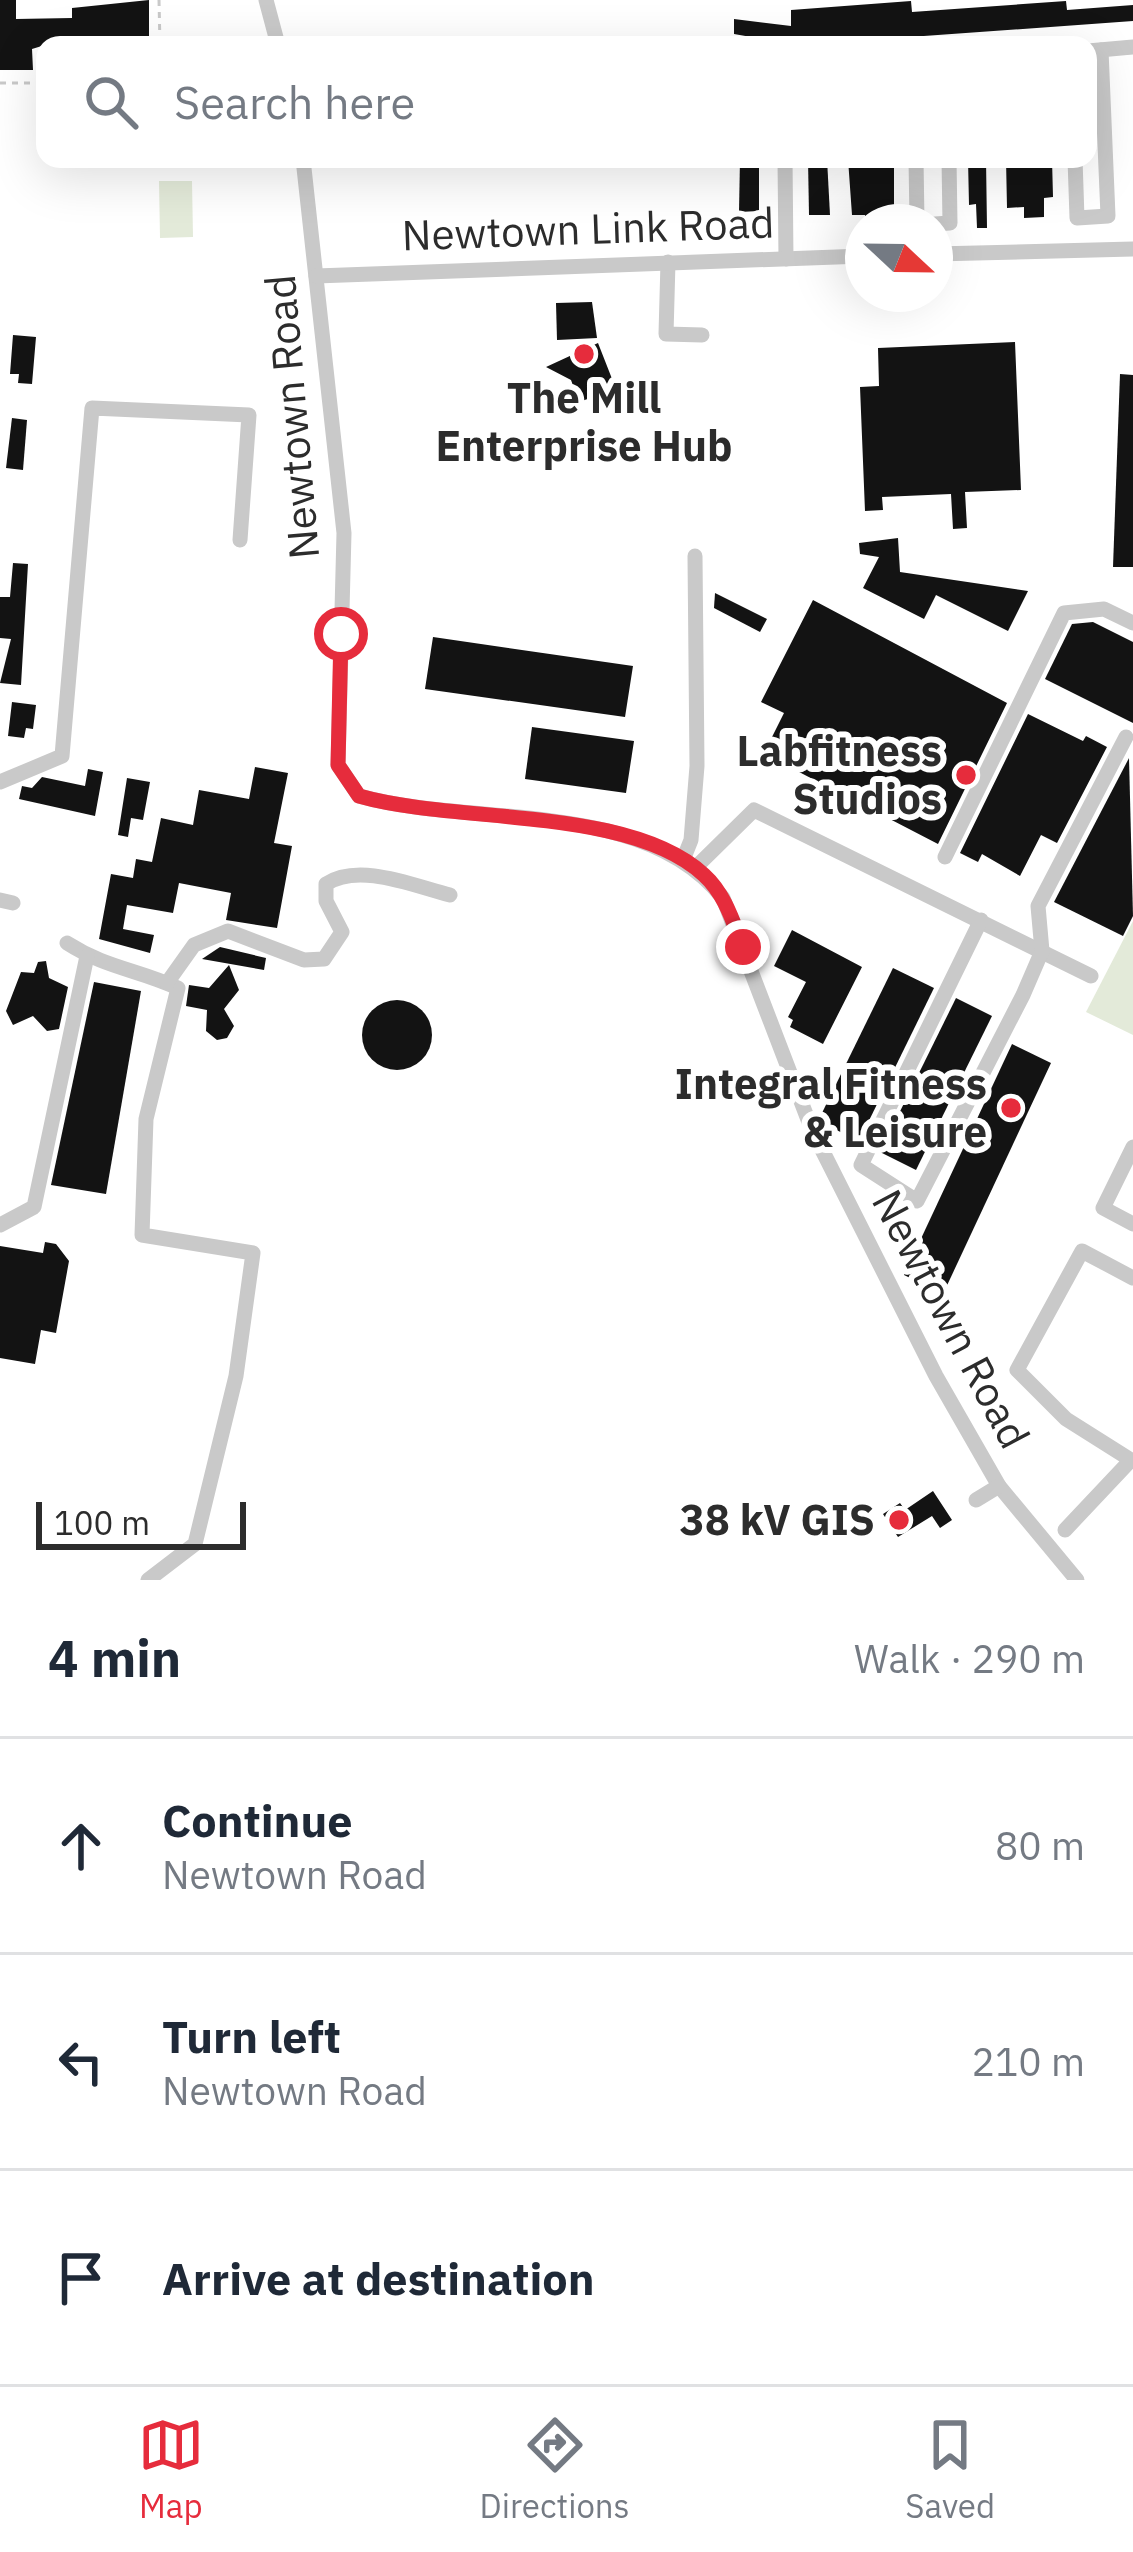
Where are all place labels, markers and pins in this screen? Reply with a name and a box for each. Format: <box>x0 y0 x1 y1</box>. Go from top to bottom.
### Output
marker: The Mill Enterprise Hub <box>571 341 597 367</box>
place label: The Mill Enterprise Hub <box>435 370 733 473</box>
place label: Labfitness Studios <box>736 723 942 826</box>
marker: Labfitness Studios <box>953 762 979 788</box>
place label: Integral Fitness & Leisure <box>675 1056 987 1159</box>
marker: Integral Fitness & Leisure <box>998 1095 1024 1121</box>
place label: 38 kV GIS <box>679 1492 875 1547</box>
marker: 38 kV GIS <box>886 1507 912 1533</box>

